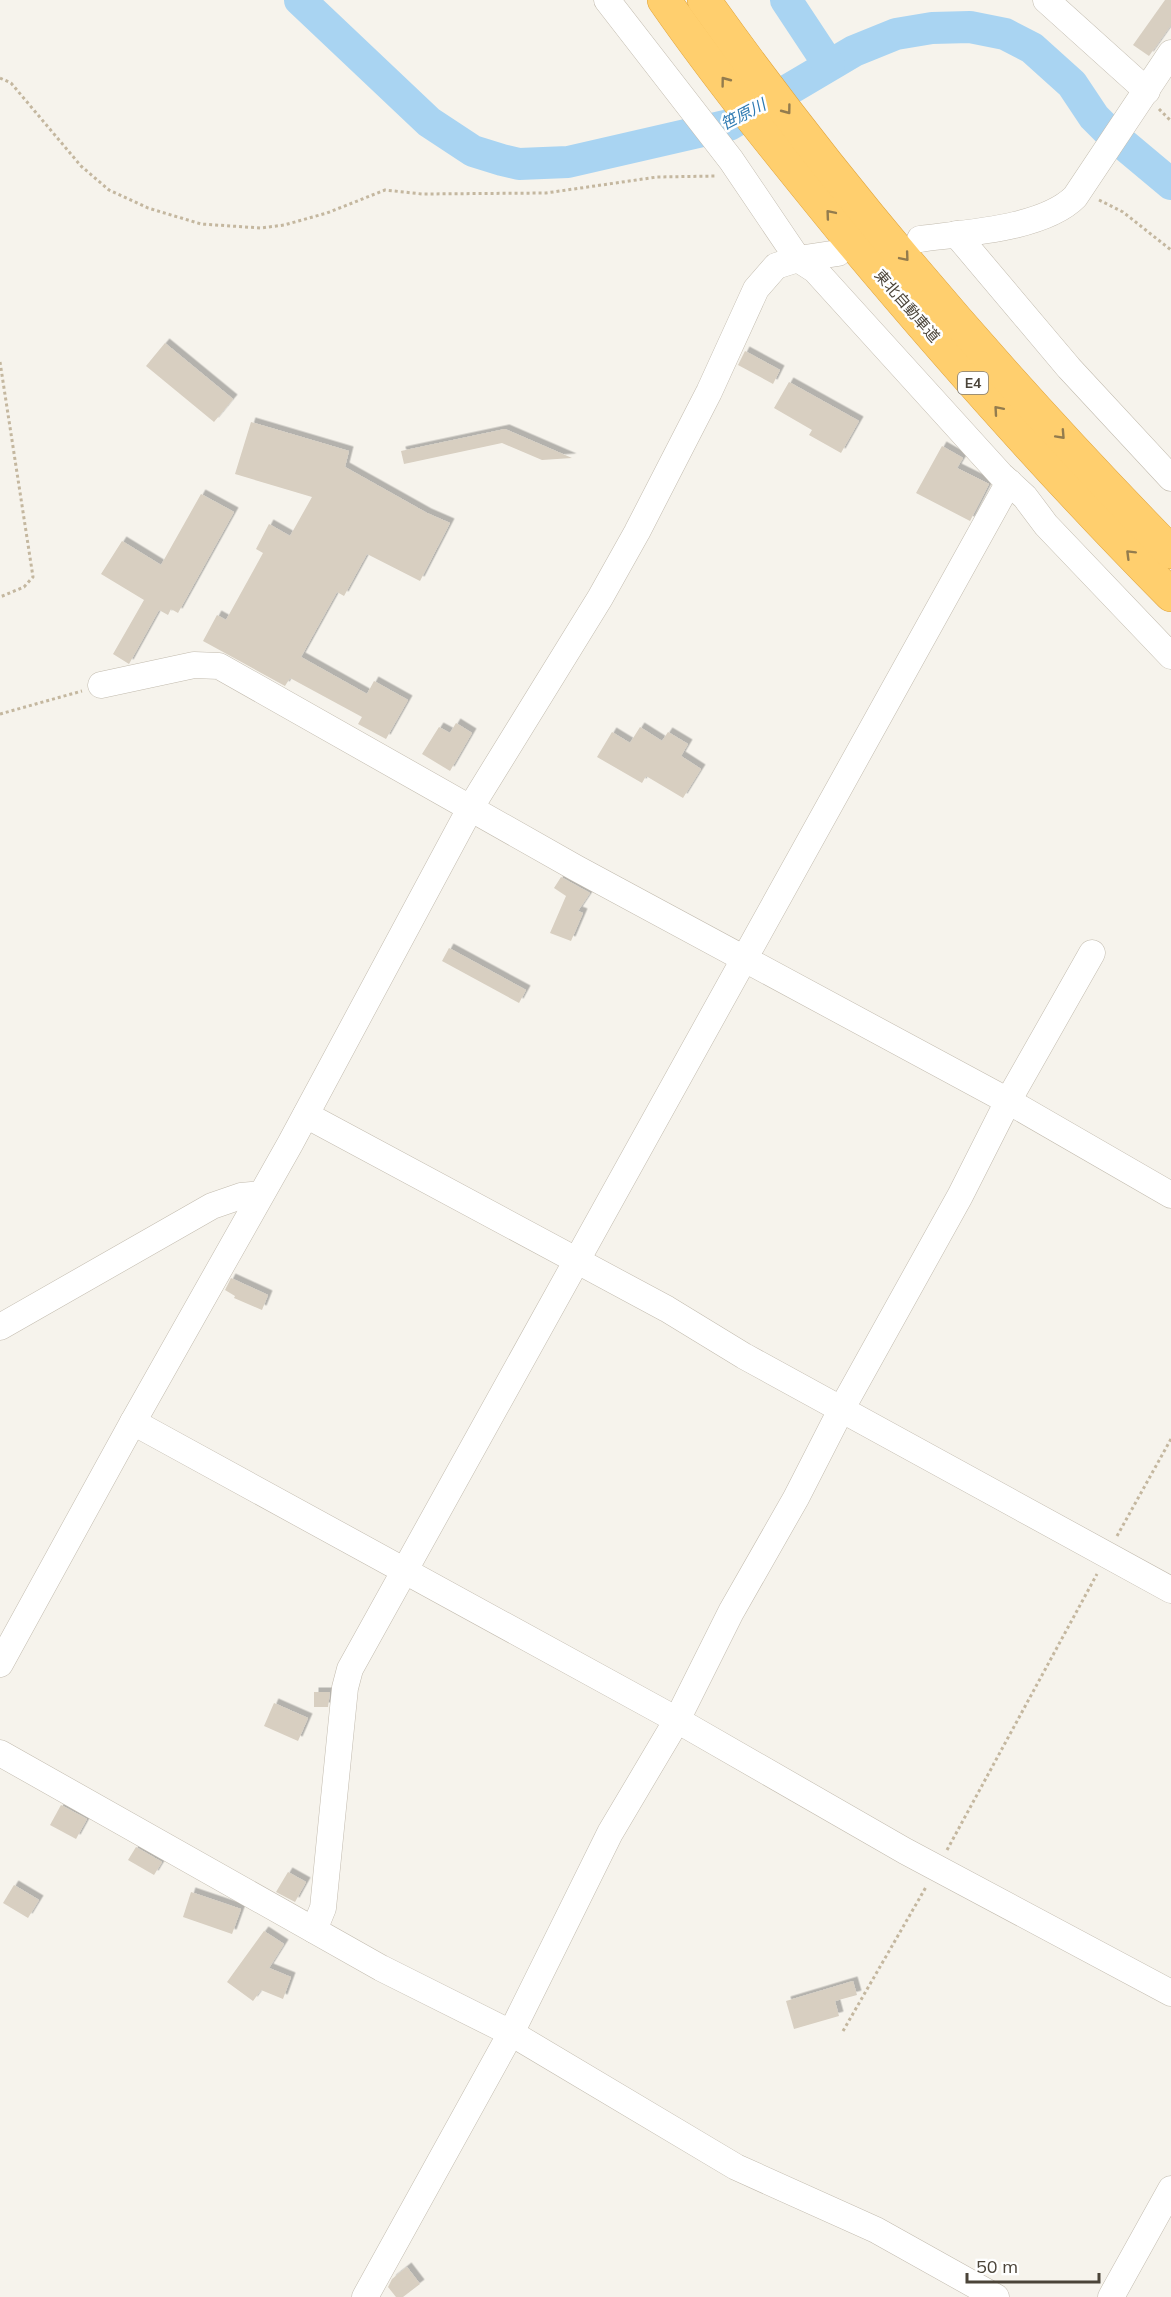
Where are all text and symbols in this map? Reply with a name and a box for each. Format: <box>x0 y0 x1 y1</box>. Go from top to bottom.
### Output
one-way arrow <box>721 77 732 88</box>
water label: 笹原川 <box>717 93 771 134</box>
one-way arrow <box>780 104 791 115</box>
one-way arrow <box>826 210 837 221</box>
one-way arrow <box>898 250 909 261</box>
street label: 東北自動車道 <box>871 265 944 346</box>
road number: E4 <box>958 372 988 394</box>
one-way arrow <box>994 406 1005 417</box>
one-way arrow <box>1054 429 1065 439</box>
one-way arrow <box>1126 550 1137 561</box>
scale bar <box>967 2246 1099 2284</box>
text: 50 m <box>976 2255 1018 2278</box>

